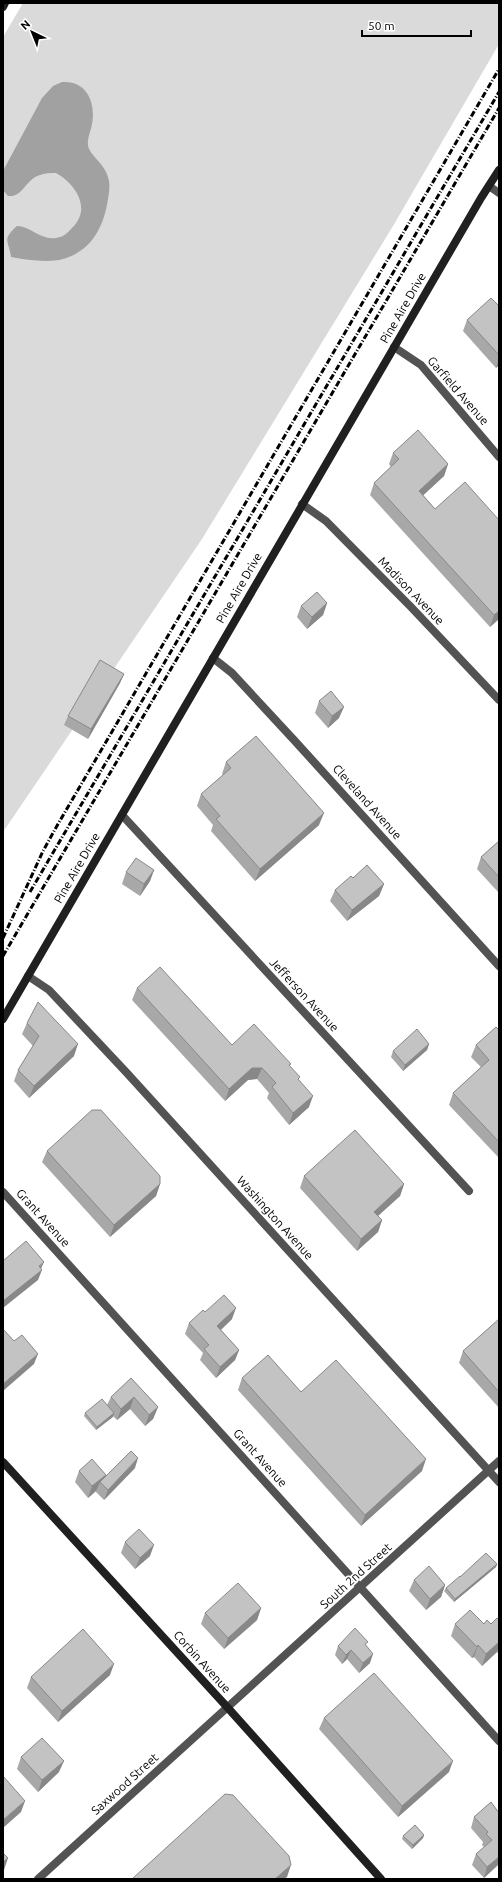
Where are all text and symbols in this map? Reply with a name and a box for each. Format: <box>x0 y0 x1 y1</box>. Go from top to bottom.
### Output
north arrow <box>12 12 52 52</box>
scale bar <box>362 12 471 38</box>
text: N <box>18 17 32 32</box>
text: 50 m <box>368 19 395 32</box>
street label: Pine Aire Drive <box>377 270 428 345</box>
street label: Garfield Avenue <box>425 354 492 427</box>
street label: Pine Aire Drive <box>213 550 264 625</box>
street label: Madison Avenue <box>376 554 447 627</box>
street label: Cleveland Avenue <box>330 762 404 842</box>
street label: Pine Aire Drive <box>51 830 102 905</box>
street label: Jefferson Avenue <box>267 955 342 1034</box>
street label: Washington Avenue <box>235 1173 316 1262</box>
street label: Grant Avenue <box>14 1186 73 1249</box>
street label: Grant Avenue <box>231 1426 290 1489</box>
street label: South 2nd Street <box>317 1540 394 1611</box>
street label: Corbin Avenue <box>171 1628 234 1695</box>
street label: Saxwood Street <box>89 1750 161 1817</box>

